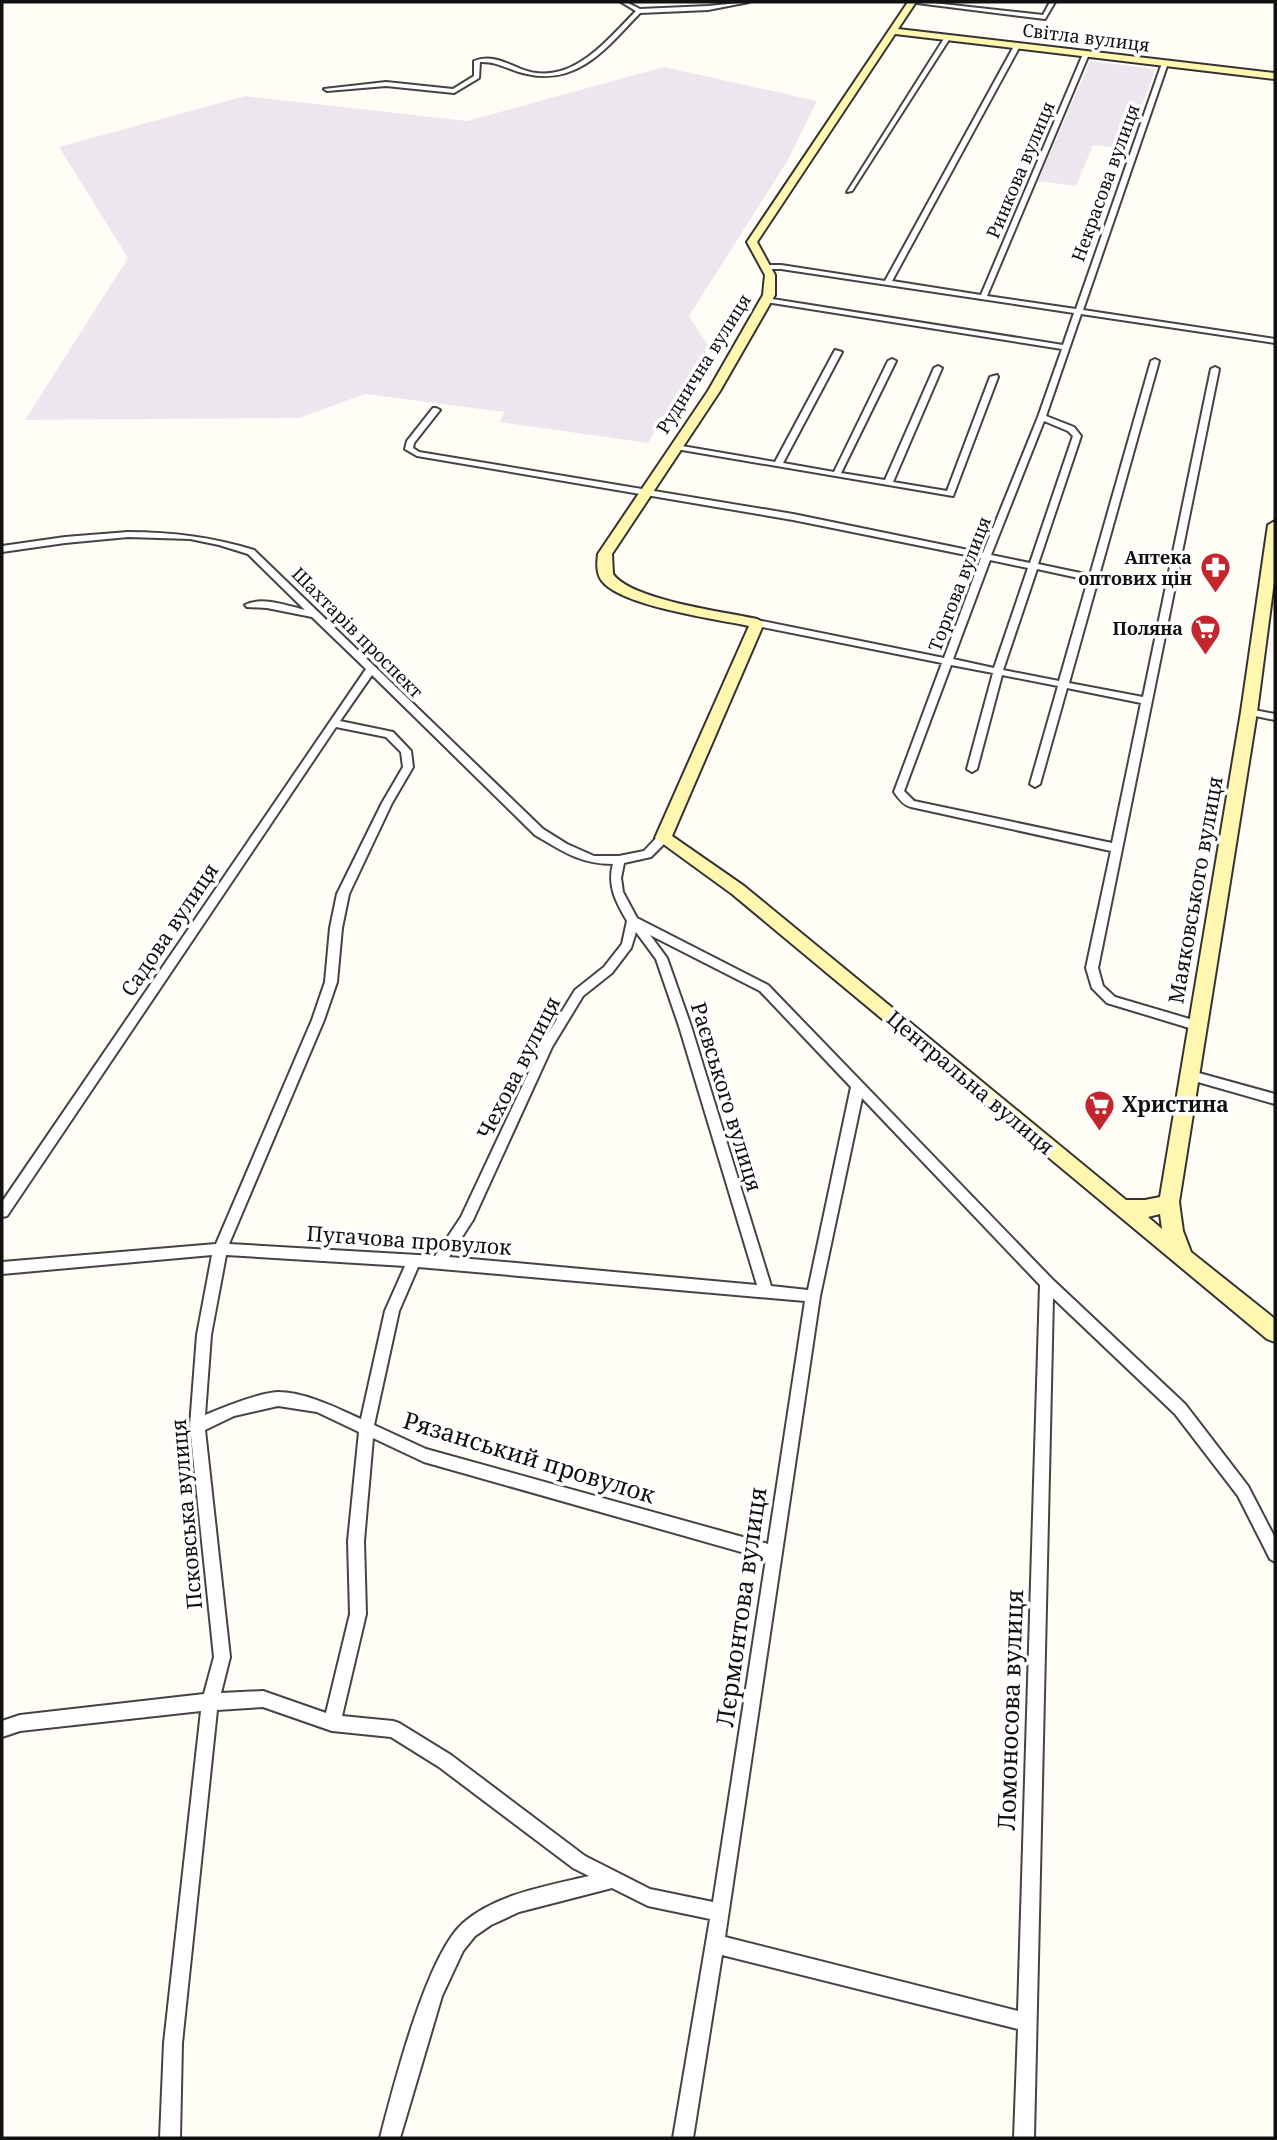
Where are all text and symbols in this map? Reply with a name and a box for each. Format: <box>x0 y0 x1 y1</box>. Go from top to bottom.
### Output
street label: Світла вулиця <box>1021 17 1151 57</box>
street label: Ринкова вулиця <box>980 97 1060 242</box>
street label: Некрасова вулиця <box>1065 101 1145 265</box>
street label: Руднична вулиця <box>650 289 756 438</box>
street label: Торгова вулиця <box>922 513 996 654</box>
place label: Аптека оптових цін <box>1078 545 1192 590</box>
pharmacy icon: Аптека оптових цін <box>1198 551 1232 595</box>
street label: Шахтарів проспект <box>287 561 429 703</box>
supermarket icon: Поляна <box>1189 612 1223 656</box>
place label: Поляна <box>1113 616 1183 640</box>
street label: Маяковського вулиця <box>1161 774 1229 1006</box>
street label: Садова вулиця <box>114 857 224 1002</box>
street label: Чехова вулиця <box>470 991 566 1144</box>
street label: Раєвського вулиця <box>685 998 769 1195</box>
street label: Центральна вулиця <box>881 1004 1060 1161</box>
supermarket icon: Христина <box>1082 1088 1116 1132</box>
place label: Христина <box>1122 1090 1229 1118</box>
street label: Пугачова провулок <box>306 1219 513 1261</box>
street label: Рязанський провулок <box>399 1403 660 1511</box>
street label: Псковська вулиця <box>164 1418 208 1610</box>
street label: Лєрмонтова вулиця <box>707 1485 774 1729</box>
street label: Ломоносова вулиця <box>989 1589 1030 1831</box>

